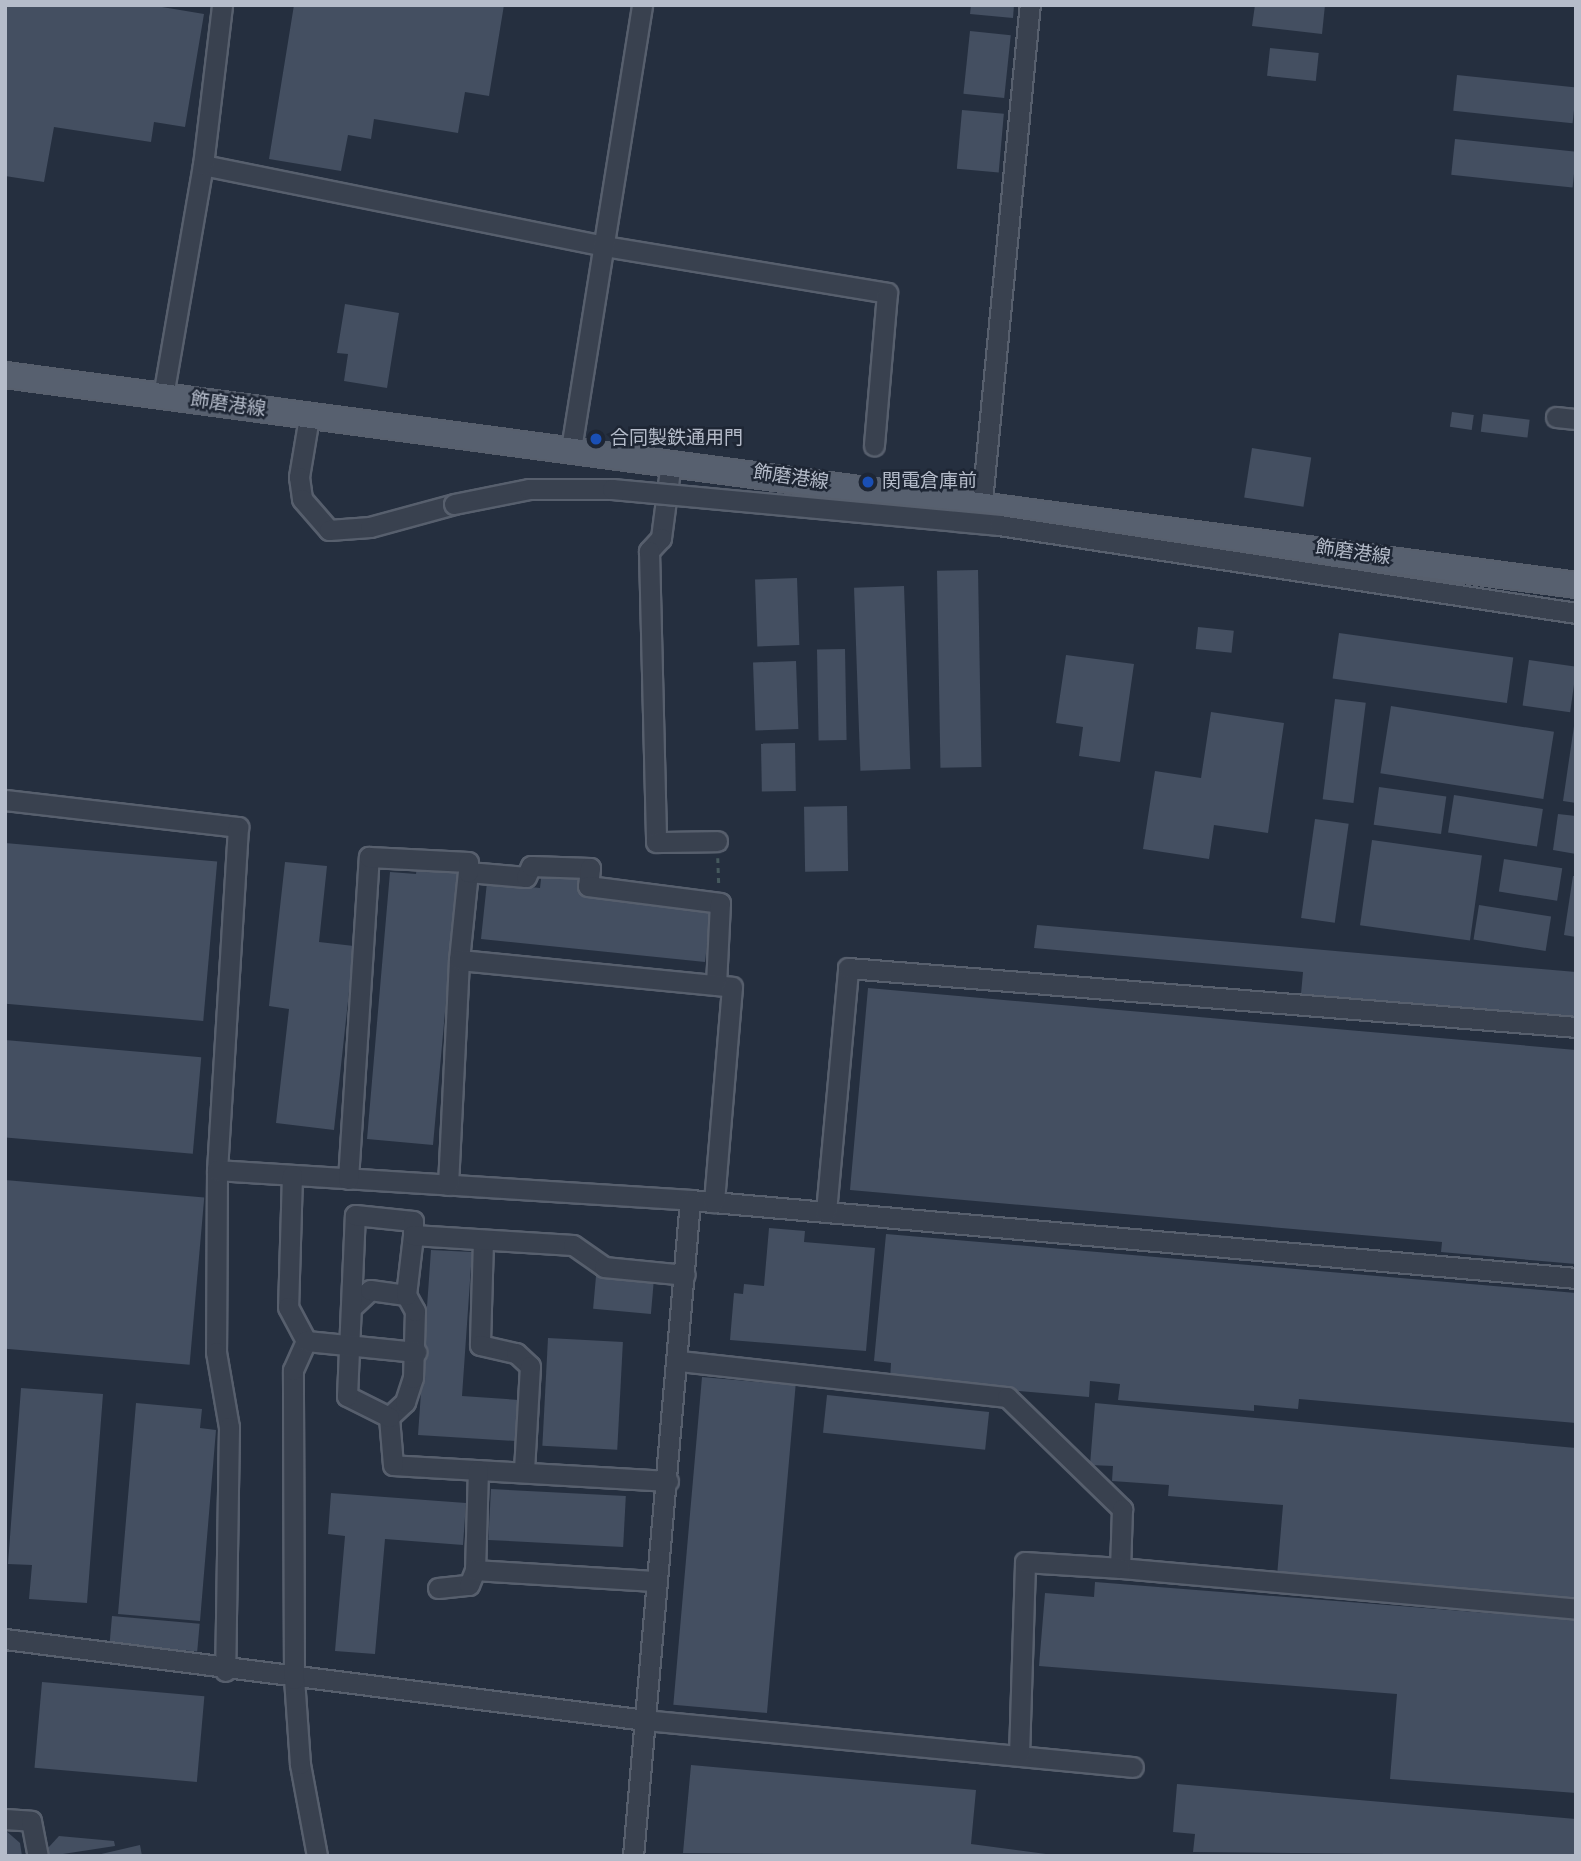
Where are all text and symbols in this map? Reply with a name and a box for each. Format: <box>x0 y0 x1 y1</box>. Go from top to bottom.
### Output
street label: 飾磨港線 <box>189 388 267 422</box>
place label: 合同製鉄通用門 <box>610 428 743 450</box>
marker: 合同製鉄通用門 <box>588 431 604 447</box>
street label: 飾磨港線 <box>752 461 830 495</box>
place label: 関電倉庫前 <box>882 471 977 493</box>
marker: 関電倉庫前 <box>860 474 876 490</box>
street label: 飾磨港線 <box>1314 536 1392 570</box>

